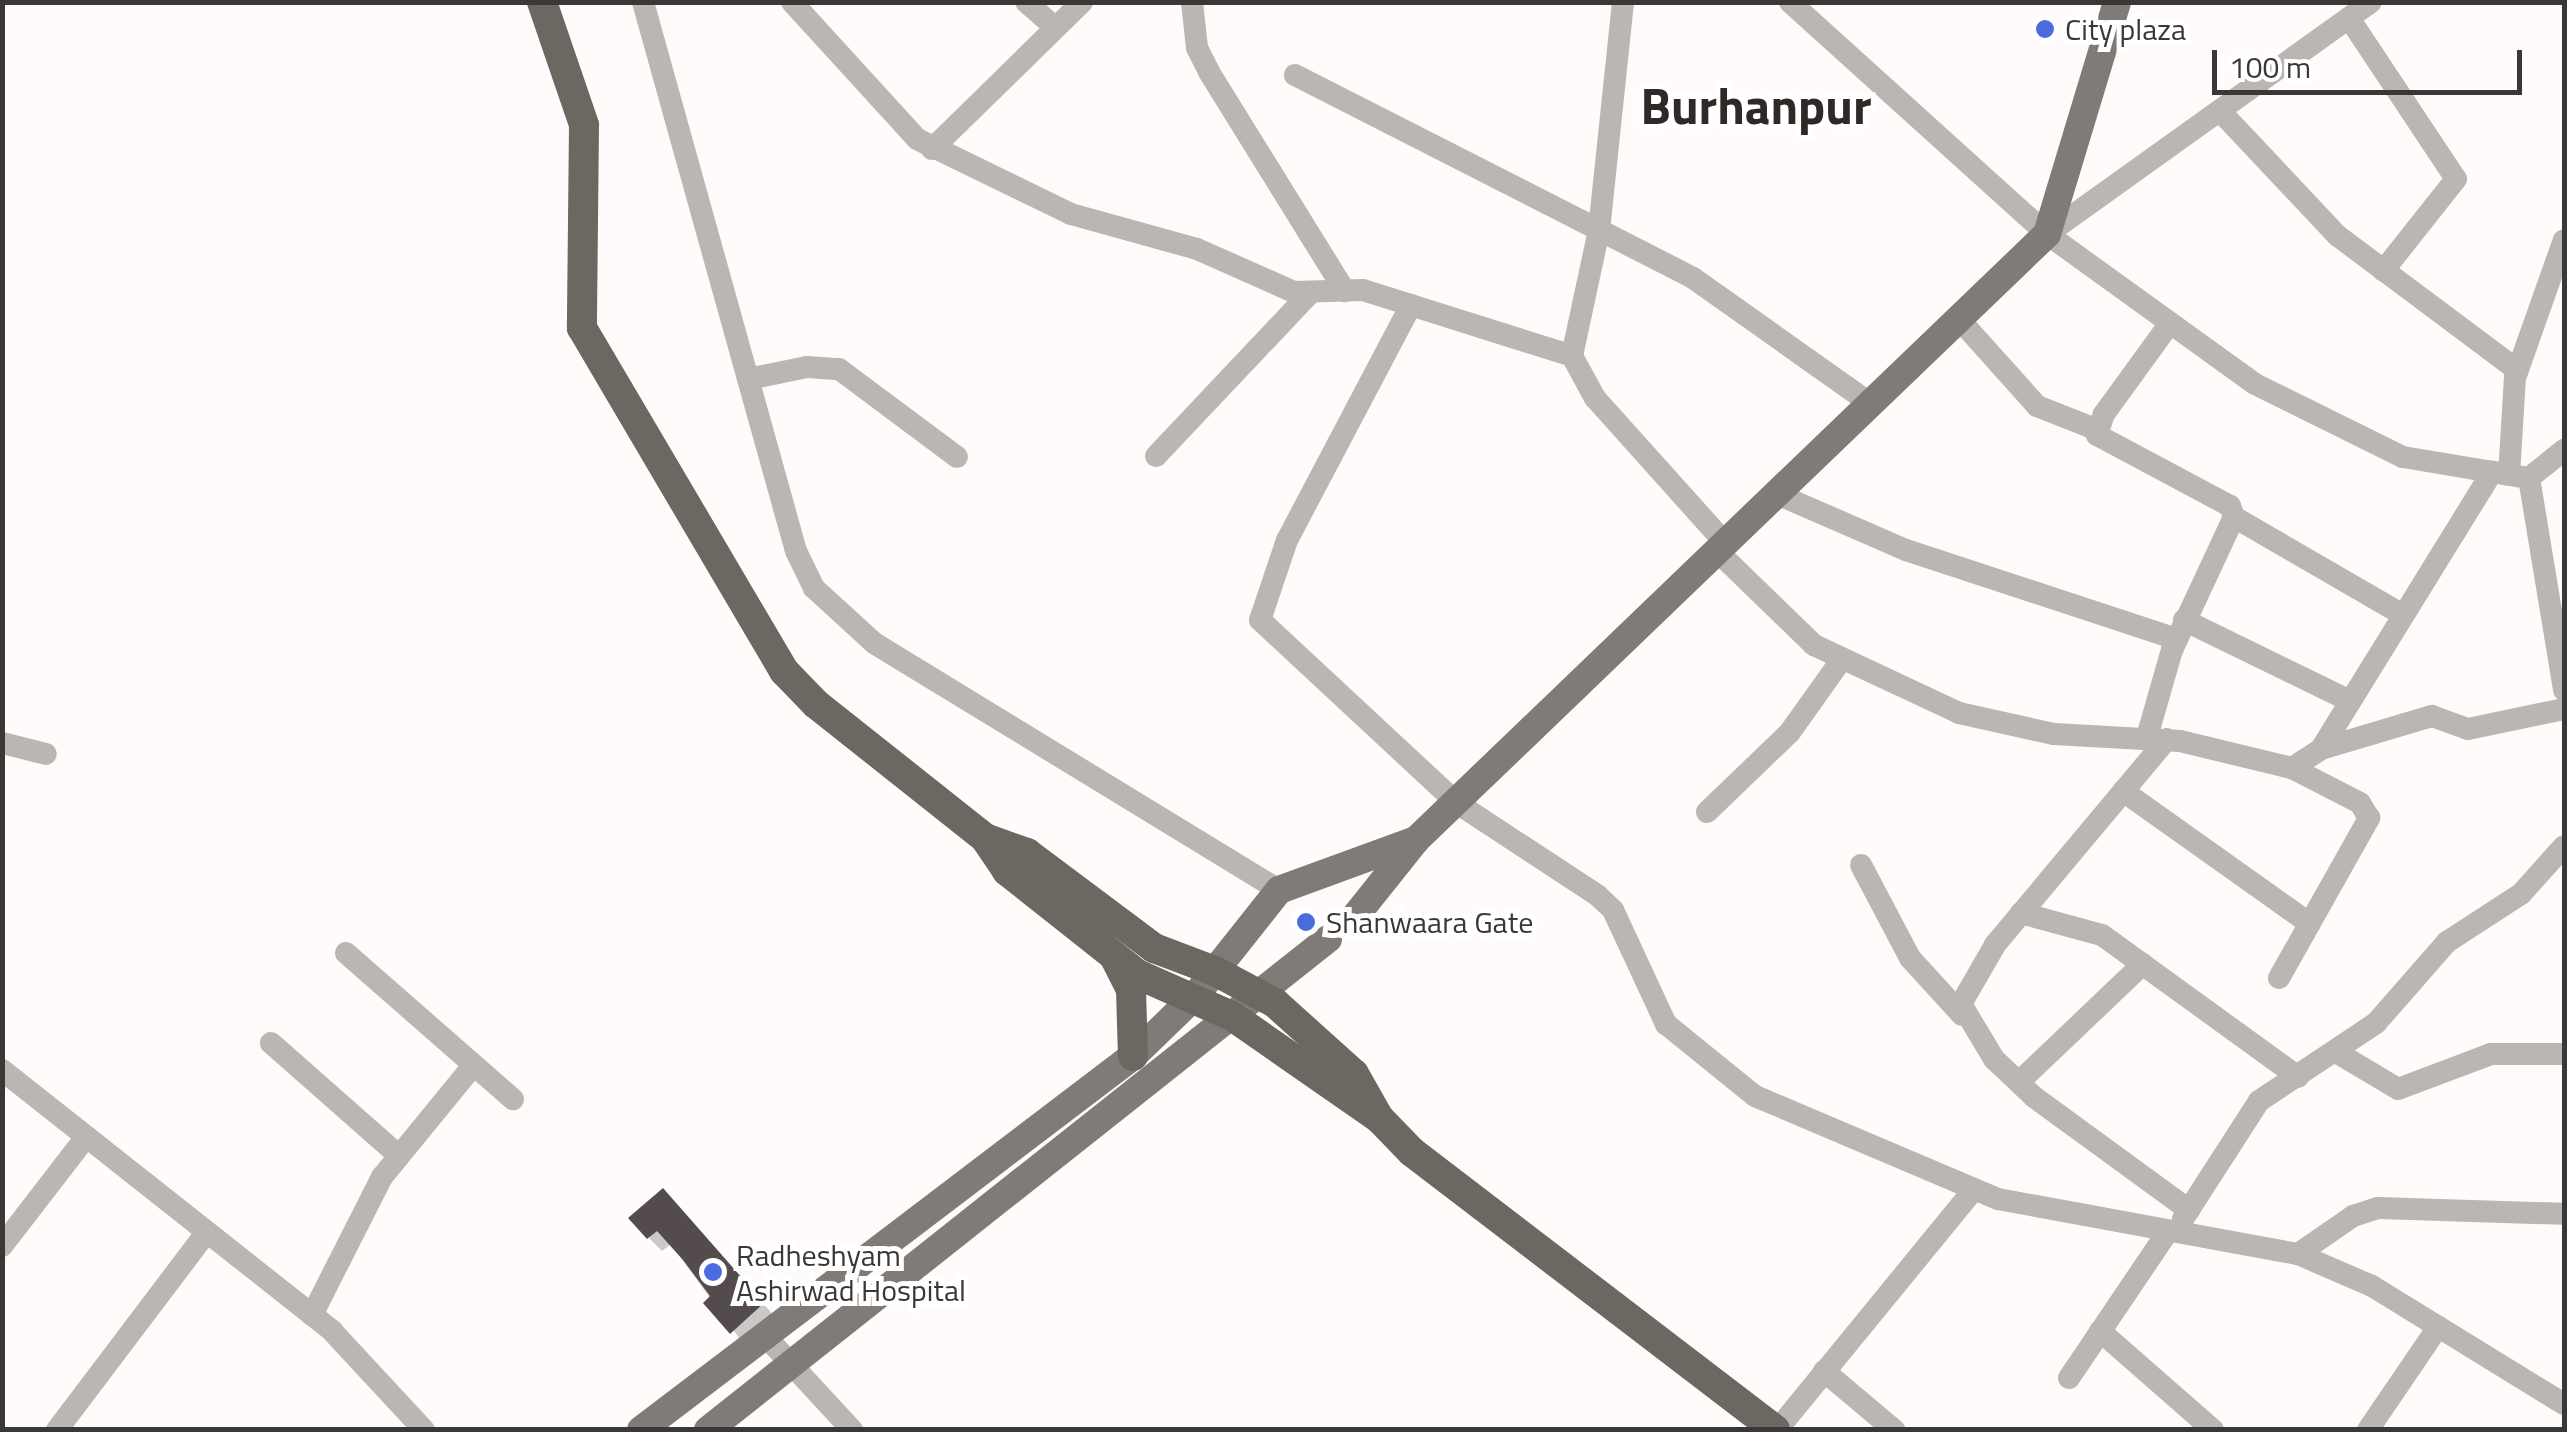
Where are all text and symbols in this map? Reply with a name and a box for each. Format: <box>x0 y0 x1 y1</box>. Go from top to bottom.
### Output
place label: City plaza <box>2065 11 2186 47</box>
marker: City plaza <box>2034 18 2056 40</box>
scale bar <box>2217 30 2527 92</box>
text: 100 m <box>2229 44 2311 90</box>
district label: Burhanpur <box>1641 76 1871 136</box>
place label: Shanwaara Gate <box>1326 904 1533 940</box>
marker: Shanwaara Gate <box>1295 911 1317 933</box>
place label: Radheshyam Ashirwad Hospital <box>736 1237 966 1308</box>
marker: Radheshyam Ashirwad Hospital <box>700 1259 726 1285</box>

